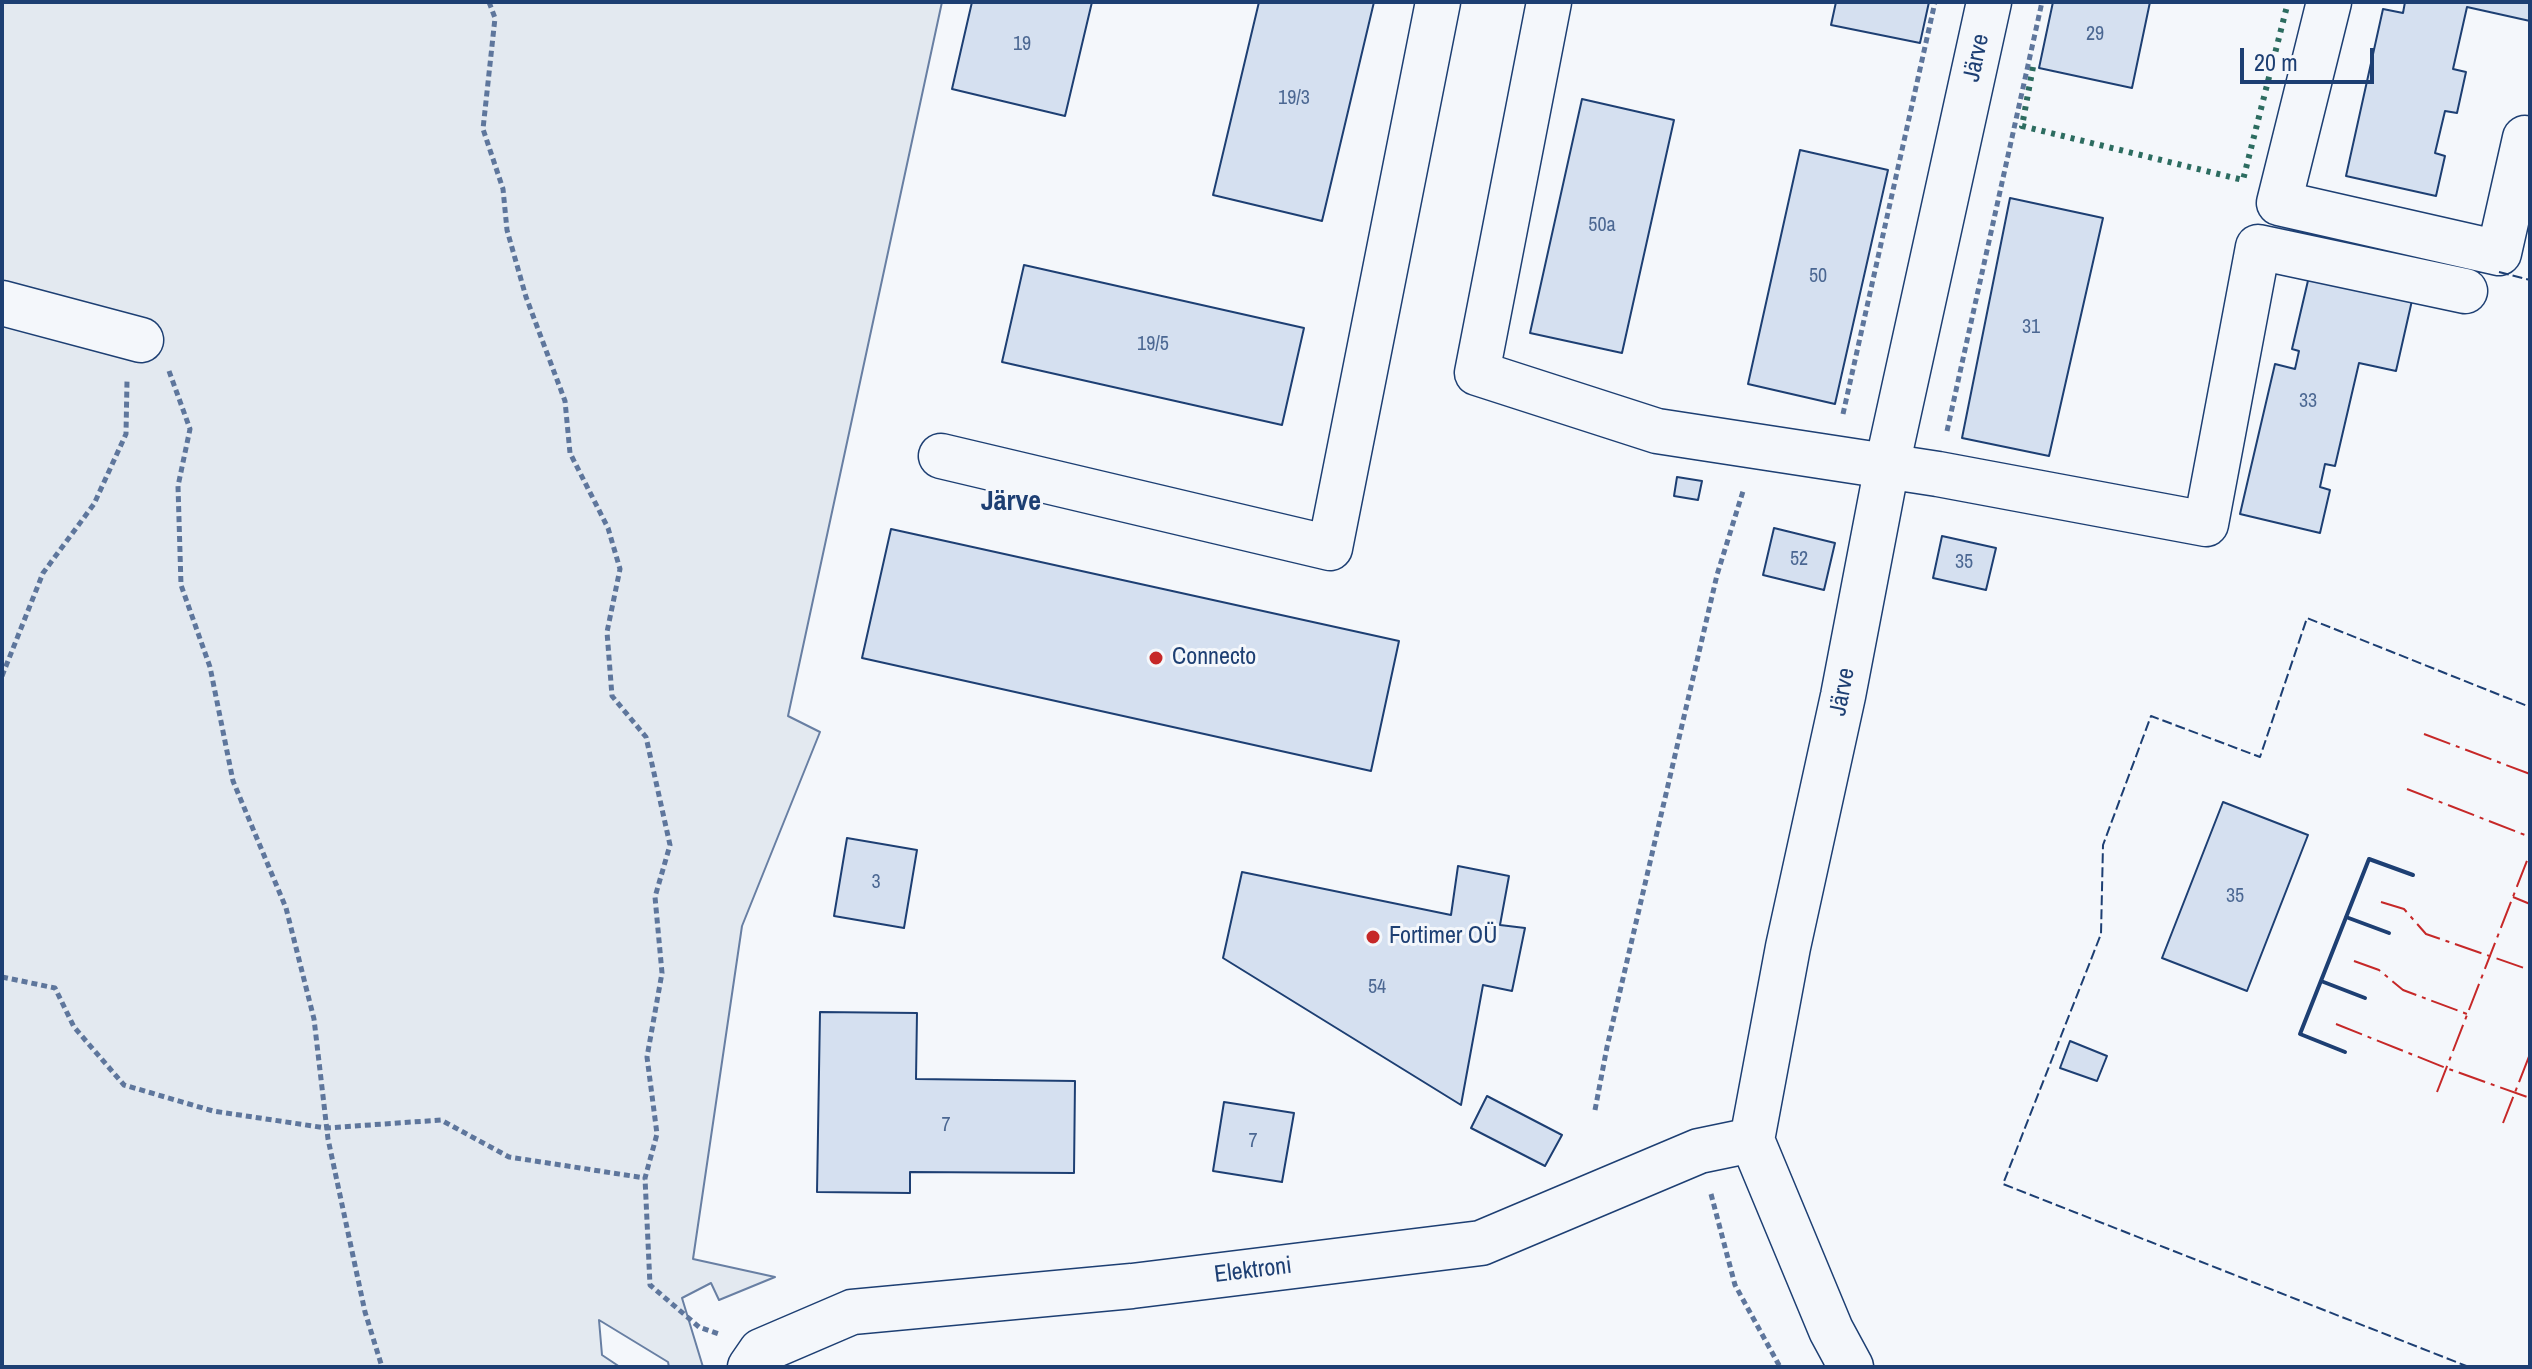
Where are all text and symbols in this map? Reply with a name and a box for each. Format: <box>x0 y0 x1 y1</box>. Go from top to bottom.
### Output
house number: 29 <box>2086 23 2104 47</box>
street label: Järve <box>1958 31 1996 85</box>
scale bar <box>2244 32 2378 82</box>
house number: 19 <box>1013 33 1031 57</box>
text: 20 m <box>2254 46 2298 78</box>
house number: 19/3 <box>1278 87 1310 111</box>
house number: 50a <box>1588 214 1616 238</box>
house number: 50 <box>1809 265 1827 289</box>
house number: 31 <box>2022 316 2040 340</box>
house number: 19/5 <box>1137 333 1169 357</box>
house number: 33 <box>2299 390 2317 414</box>
district label: Järve <box>981 485 1041 519</box>
house number: 52 <box>1790 548 1808 572</box>
house number: 35 <box>1955 551 1973 575</box>
place label: Connecto <box>1172 644 1256 672</box>
marker: Connecto <box>1147 649 1165 667</box>
street label: Järve <box>1824 666 1862 718</box>
house number: 3 <box>871 871 881 895</box>
house number: 35 <box>2226 885 2244 909</box>
place label: Fortimer OÜ <box>1389 923 1497 951</box>
marker: Fortimer OÜ <box>1364 928 1382 946</box>
house number: 54 <box>1368 976 1386 1000</box>
house number: 7 <box>941 1114 951 1138</box>
house number: 7 <box>1248 1130 1258 1154</box>
street label: Elektroni <box>1213 1252 1293 1290</box>

